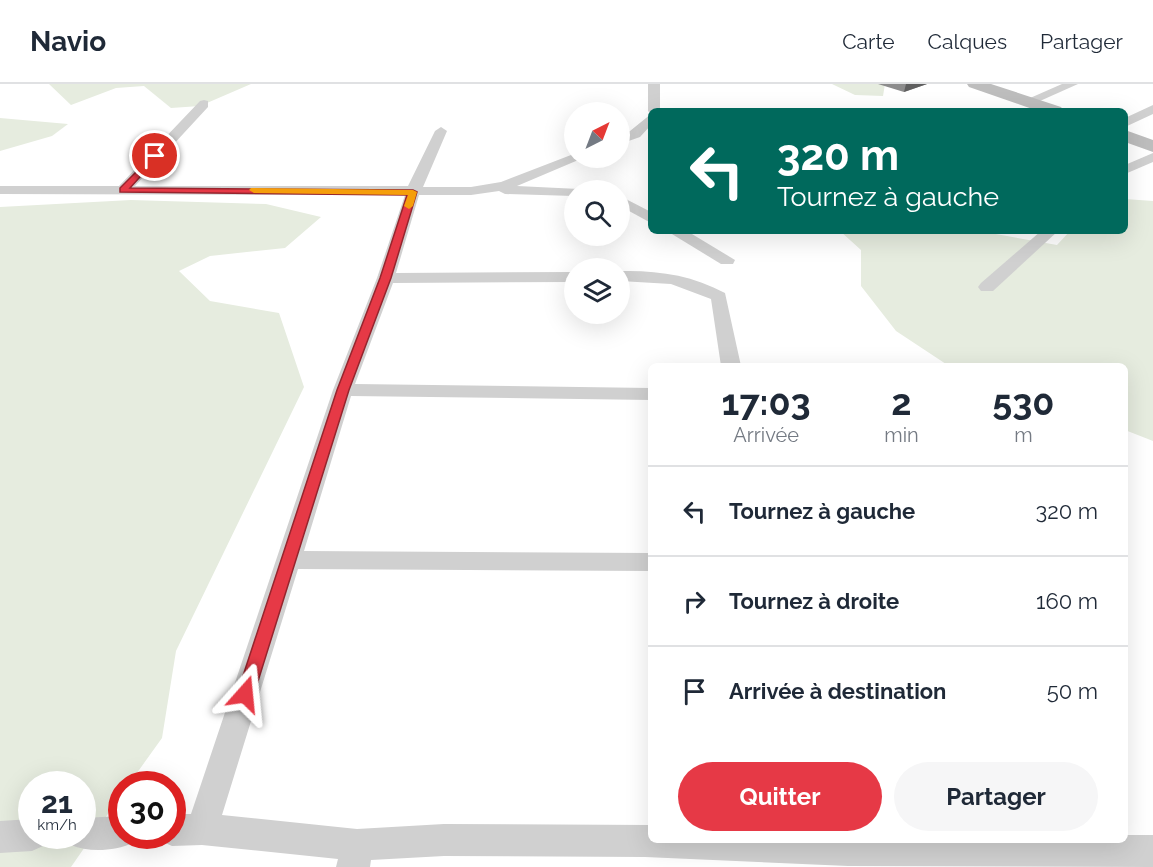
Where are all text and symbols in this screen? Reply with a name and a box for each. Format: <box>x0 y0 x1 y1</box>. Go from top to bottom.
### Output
text: Navio <box>30 25 106 58</box>
text: Carte <box>842 29 895 54</box>
text: Calques <box>928 29 1007 54</box>
text: Partager <box>1040 29 1123 54</box>
north arrow <box>564 102 630 168</box>
map controls <box>564 102 630 324</box>
pin <box>129 130 180 181</box>
text: 320 m <box>777 131 899 180</box>
icon: left <box>678 132 756 210</box>
icon: arrive <box>138 139 171 172</box>
button: search <box>564 180 630 246</box>
text: Tournez à gauche <box>777 181 999 212</box>
button: layers <box>564 258 630 324</box>
text: 17:03 <box>722 381 811 423</box>
text: 2 <box>891 381 912 423</box>
text: 530 <box>992 381 1054 423</box>
text: Arrivée <box>733 423 799 447</box>
text: min <box>884 423 919 447</box>
text: m <box>1014 423 1033 447</box>
icon: left <box>678 495 711 528</box>
text: Tournez à gauche <box>729 498 915 524</box>
text: 320 m <box>1035 498 1098 524</box>
icon: right <box>678 585 711 618</box>
text: Tournez à droite <box>729 588 899 614</box>
text: 160 m <box>1036 588 1098 614</box>
position arrow <box>213 662 277 726</box>
icon: arrive <box>678 675 711 708</box>
text: Arrivée à destination <box>729 678 946 704</box>
text: 50 m <box>1047 678 1098 704</box>
button: Quitter <box>678 762 882 831</box>
button: Partager <box>894 762 1098 831</box>
speed limit sign: 30 <box>108 771 186 849</box>
text: 21 <box>41 785 73 820</box>
text: km/h <box>37 816 77 834</box>

